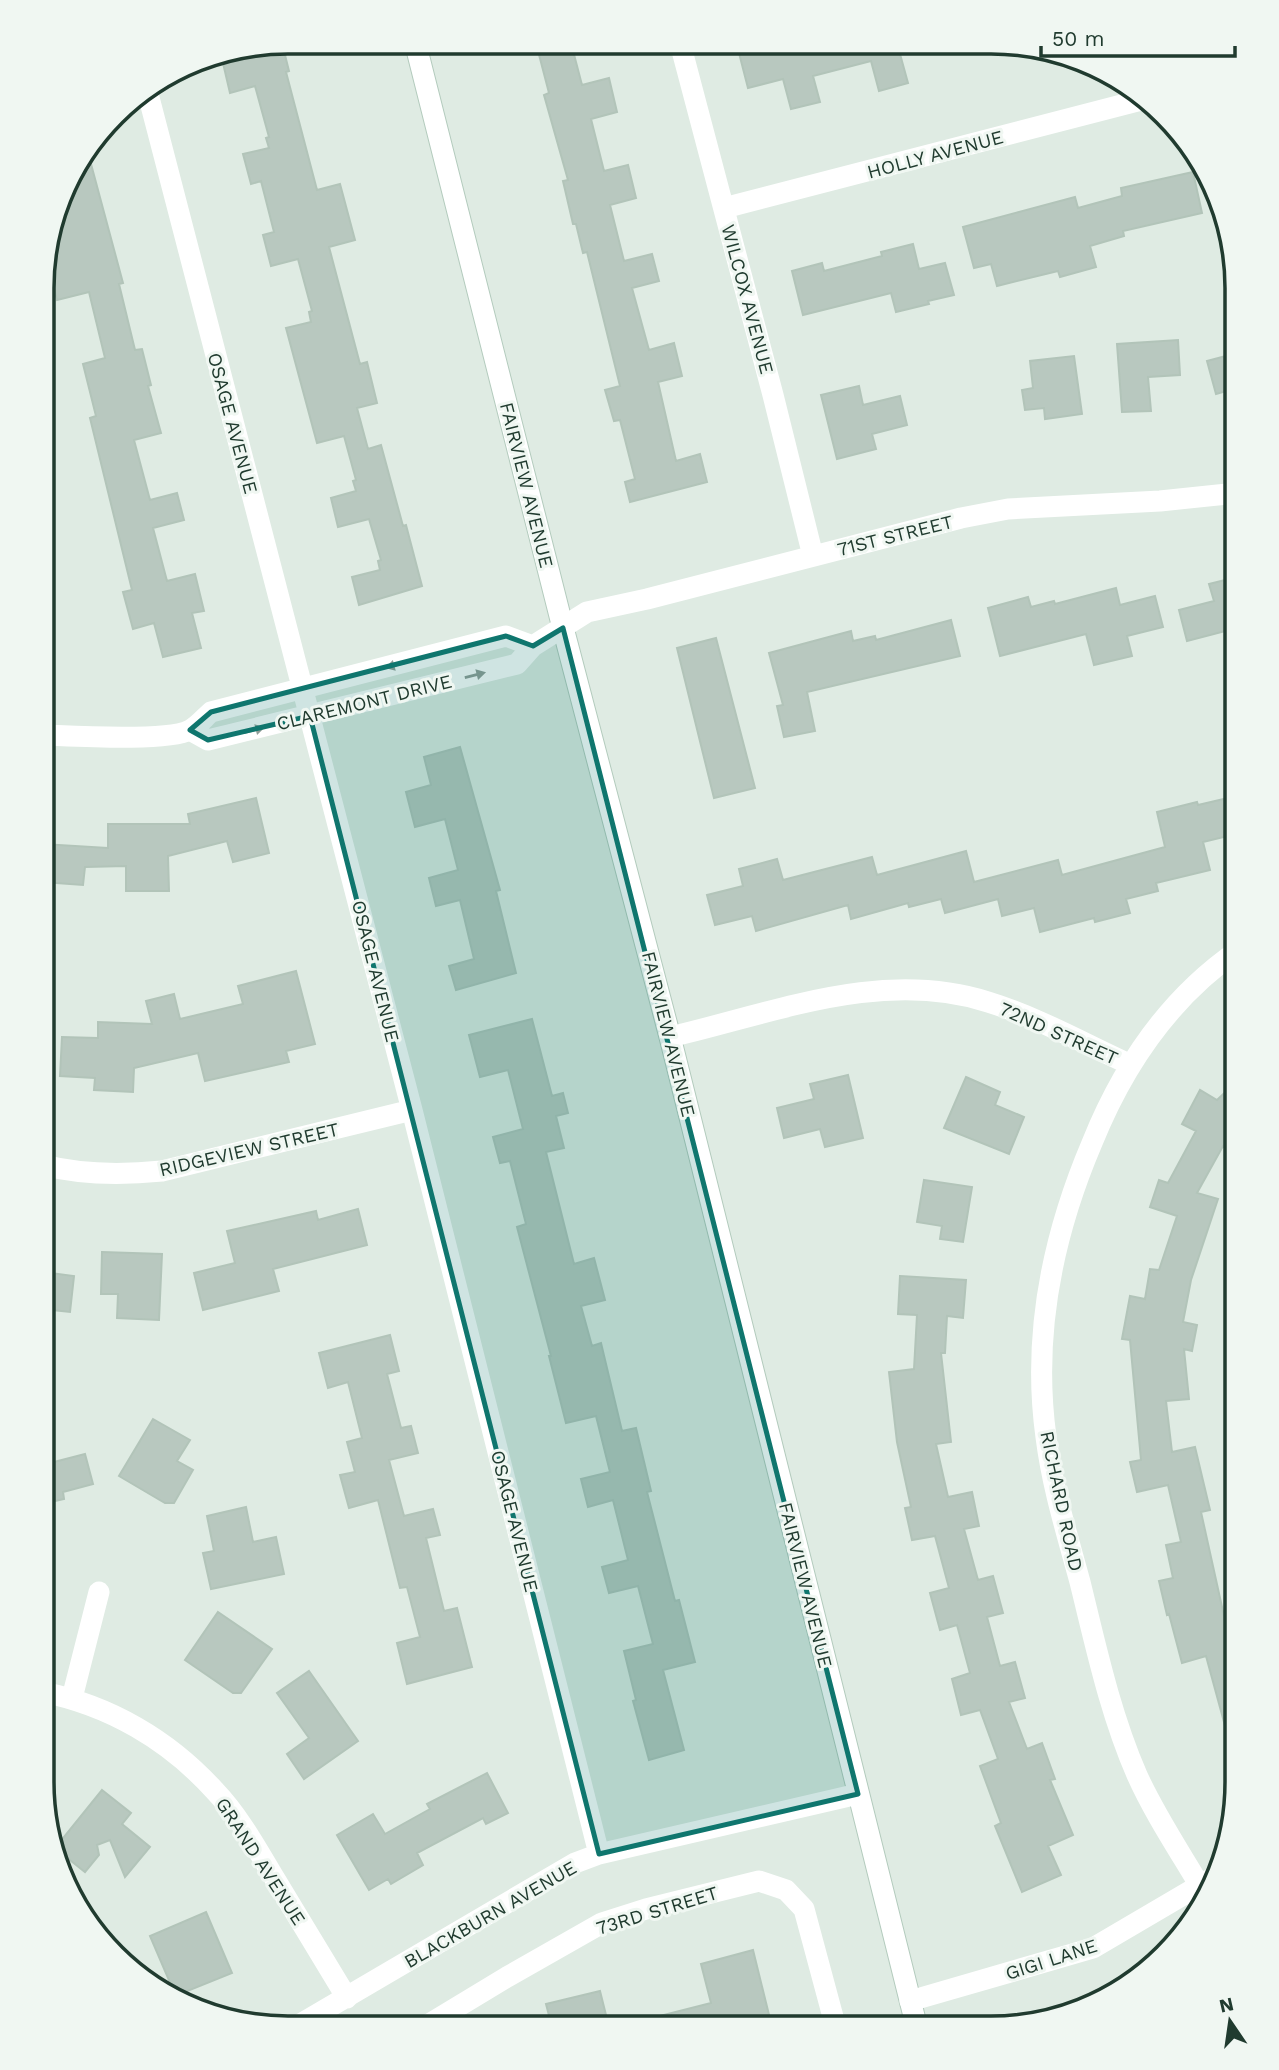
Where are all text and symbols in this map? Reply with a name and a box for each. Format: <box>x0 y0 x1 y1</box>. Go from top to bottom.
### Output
scale bar <box>1041 14 1235 58</box>
text: 50 m <box>1052 26 1104 51</box>
street label: HOLLY AVENUE <box>865 125 1006 184</box>
street label: WILCOX AVENUE <box>716 222 779 376</box>
street label: OSAGE AVENUE <box>203 350 262 496</box>
street label: FAIRVIEW AVENUE <box>495 400 558 570</box>
street label: 71ST STREET <box>835 510 955 561</box>
one-way arrow <box>385 660 407 671</box>
one-way arrow <box>464 669 486 680</box>
street label: CLAREMONT DRIVE <box>274 670 454 735</box>
one-way arrow <box>243 724 265 735</box>
street label: OSAGE AVENUE <box>347 898 404 1044</box>
street label: FAIRVIEW AVENUE <box>637 949 700 1119</box>
street label: 72ND STREET <box>996 997 1122 1070</box>
street label: RIDGEVIEW STREET <box>157 1118 341 1181</box>
street label: RICHARD ROAD <box>1035 1429 1088 1574</box>
street label: OSAGE AVENUE <box>486 1448 543 1594</box>
street label: FAIRVIEW AVENUE <box>774 1500 837 1670</box>
street label: GRAND AVENUE <box>211 1793 310 1929</box>
street label: BLACKBURN AVENUE <box>400 1856 580 1973</box>
street label: 73RD STREET <box>594 1881 721 1940</box>
street label: GIGI LANE <box>1002 1934 1100 1985</box>
north arrow <box>1195 1986 1265 2056</box>
text: N <box>1217 1992 1236 2018</box>

